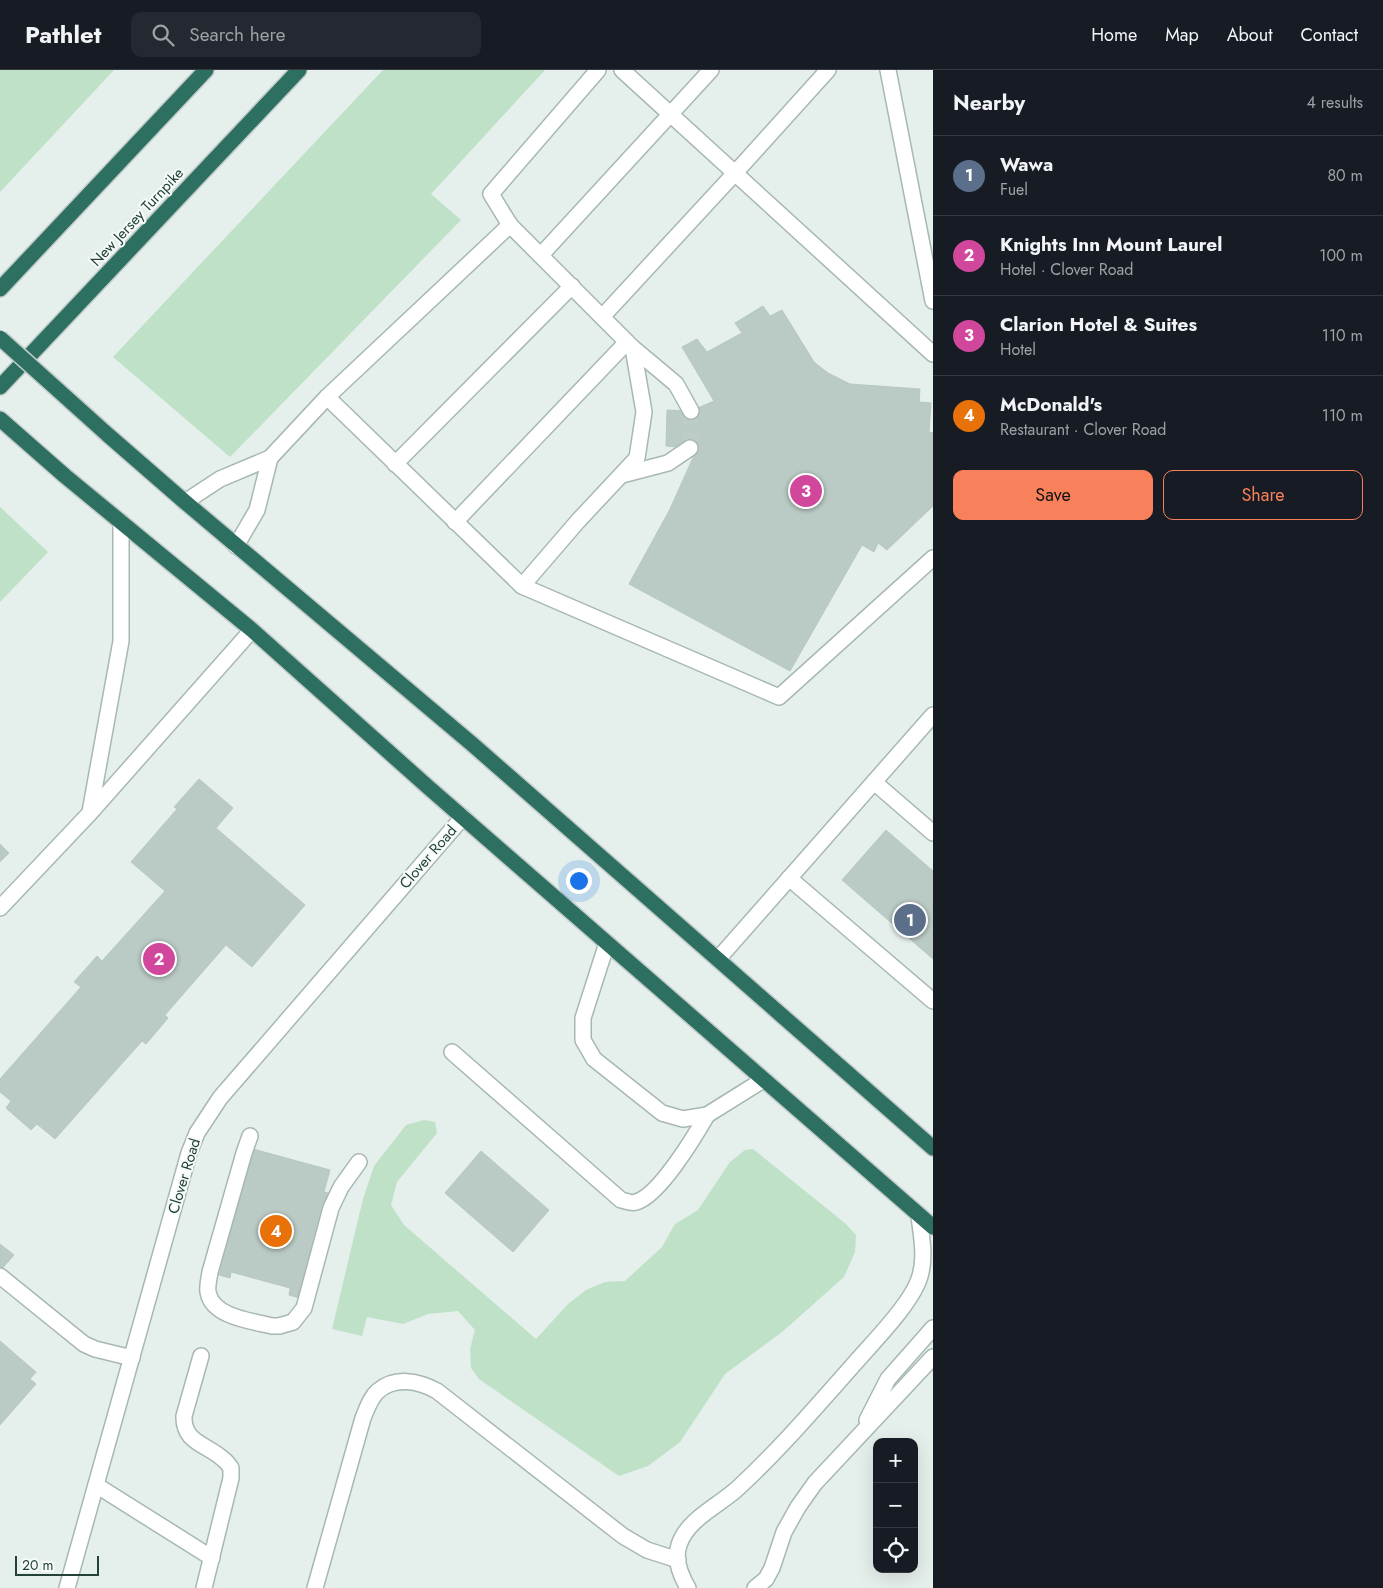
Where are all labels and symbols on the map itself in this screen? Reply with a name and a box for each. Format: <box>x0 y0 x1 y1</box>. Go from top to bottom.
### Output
street label: New Jersey Turnpike <box>85 162 189 271</box>
pin: 3 <box>790 472 822 510</box>
street label: Clover Road <box>394 820 462 894</box>
your location <box>566 868 592 894</box>
pin: 1 <box>894 901 926 939</box>
pin: 2 <box>143 940 175 978</box>
street label: Clover Road <box>162 1136 206 1216</box>
pin: 4 <box>260 1212 292 1250</box>
scale bar <box>15 1553 99 1576</box>

